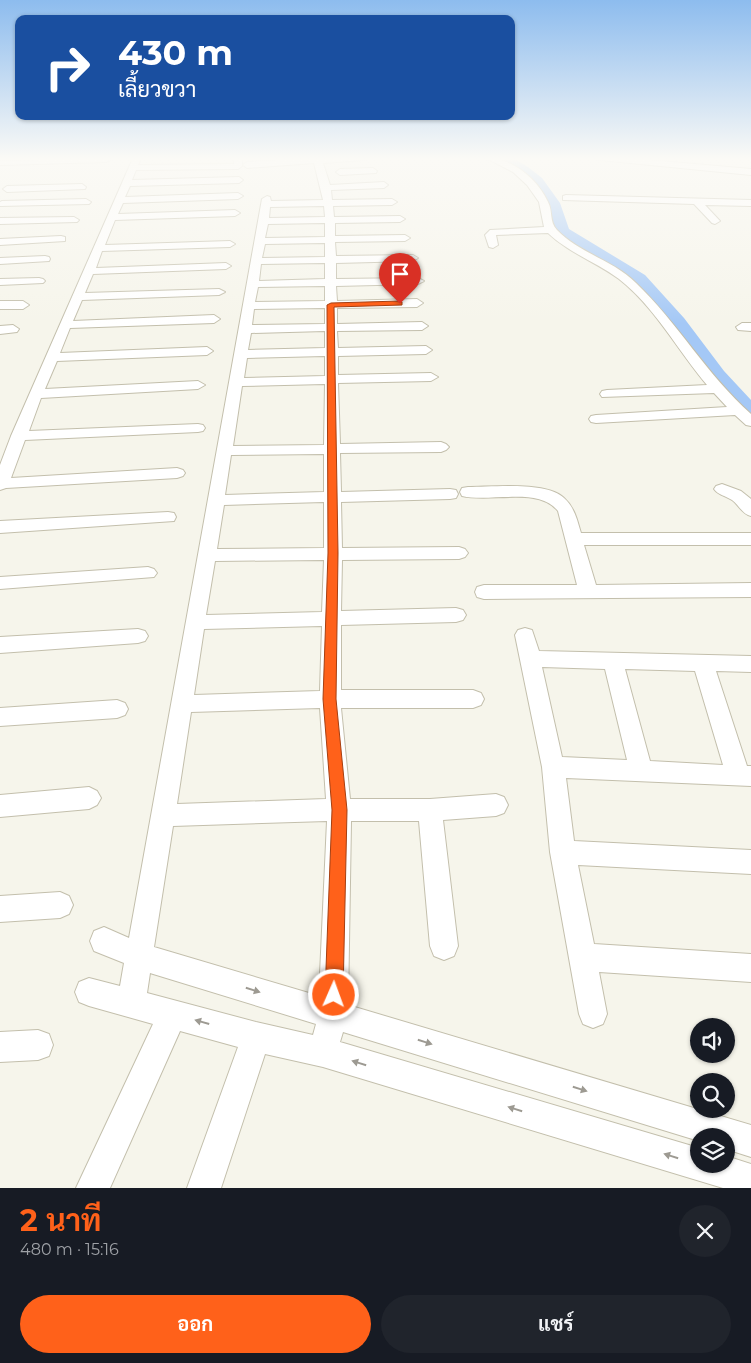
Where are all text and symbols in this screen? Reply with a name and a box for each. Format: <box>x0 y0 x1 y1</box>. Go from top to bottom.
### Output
text: 430 m <box>118 31 233 74</box>
icon: right <box>35 35 100 100</box>
text: เลี้ยวขวา <box>118 76 196 103</box>
pin <box>379 253 421 304</box>
icon: arrive <box>386 260 414 288</box>
position arrow <box>307 968 359 1020</box>
one-way arrow <box>245 986 260 994</box>
one-way arrow <box>194 1018 210 1026</box>
map controls <box>690 1018 735 1173</box>
button: sound <box>690 1018 735 1063</box>
one-way arrow <box>418 1038 433 1046</box>
one-way arrow <box>352 1058 367 1066</box>
button: search <box>690 1073 735 1118</box>
one-way arrow <box>573 1086 588 1094</box>
one-way arrow <box>507 1105 522 1113</box>
button: layers <box>690 1128 735 1173</box>
one-way arrow <box>663 1151 678 1159</box>
text: 2 นาที <box>20 1202 101 1239</box>
button: close <box>679 1205 731 1257</box>
text: 480 m · 15:16 <box>20 1240 119 1259</box>
button: ออก <box>20 1295 371 1353</box>
button: แชร์ <box>381 1295 731 1353</box>

